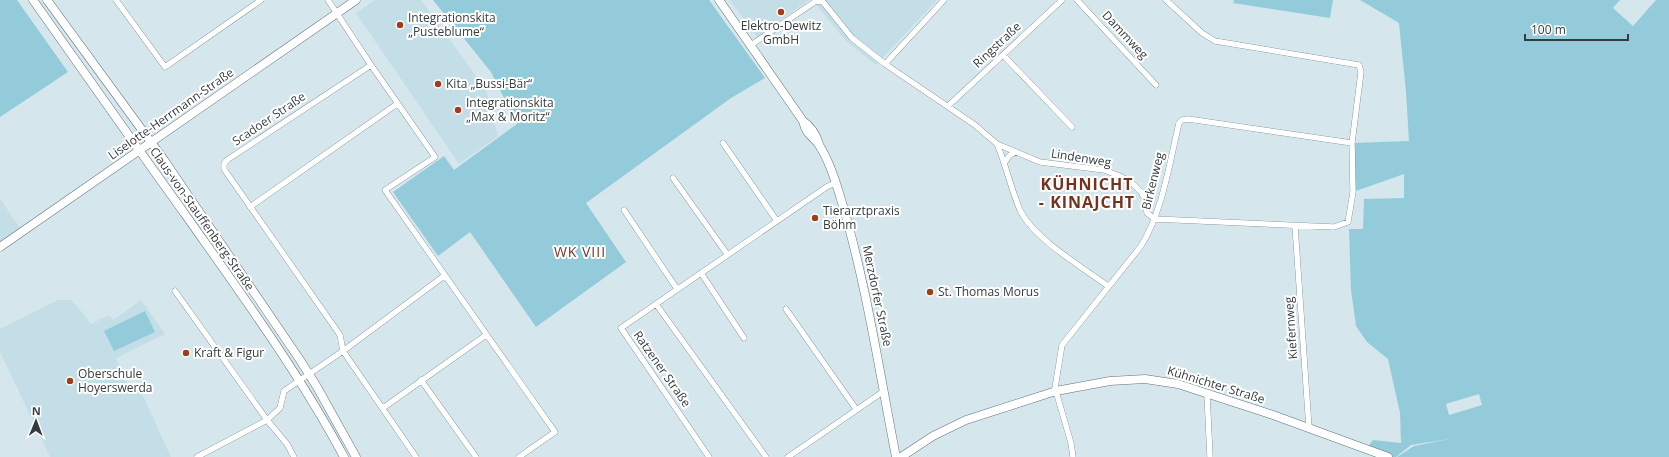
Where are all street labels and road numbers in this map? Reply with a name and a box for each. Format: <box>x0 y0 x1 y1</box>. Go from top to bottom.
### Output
street label: Dammweg <box>1099 7 1152 63</box>
street label: Ringstraße <box>969 18 1025 71</box>
street label: Liselotte-Herrmann-Straße <box>105 64 237 163</box>
street label: Scadoer Straße <box>229 88 309 149</box>
street label: Claus-von-Stauffenberg-Straße <box>146 144 259 294</box>
street label: Lindenweg <box>1050 144 1113 171</box>
street label: Birkenweg <box>1137 150 1168 211</box>
street label: Merzdorfer Straße <box>858 244 897 348</box>
street label: Kiefernweg <box>1280 296 1301 360</box>
street label: Ratzener Straße <box>630 327 695 410</box>
street label: Kühnichter Straße <box>1165 362 1267 408</box>

